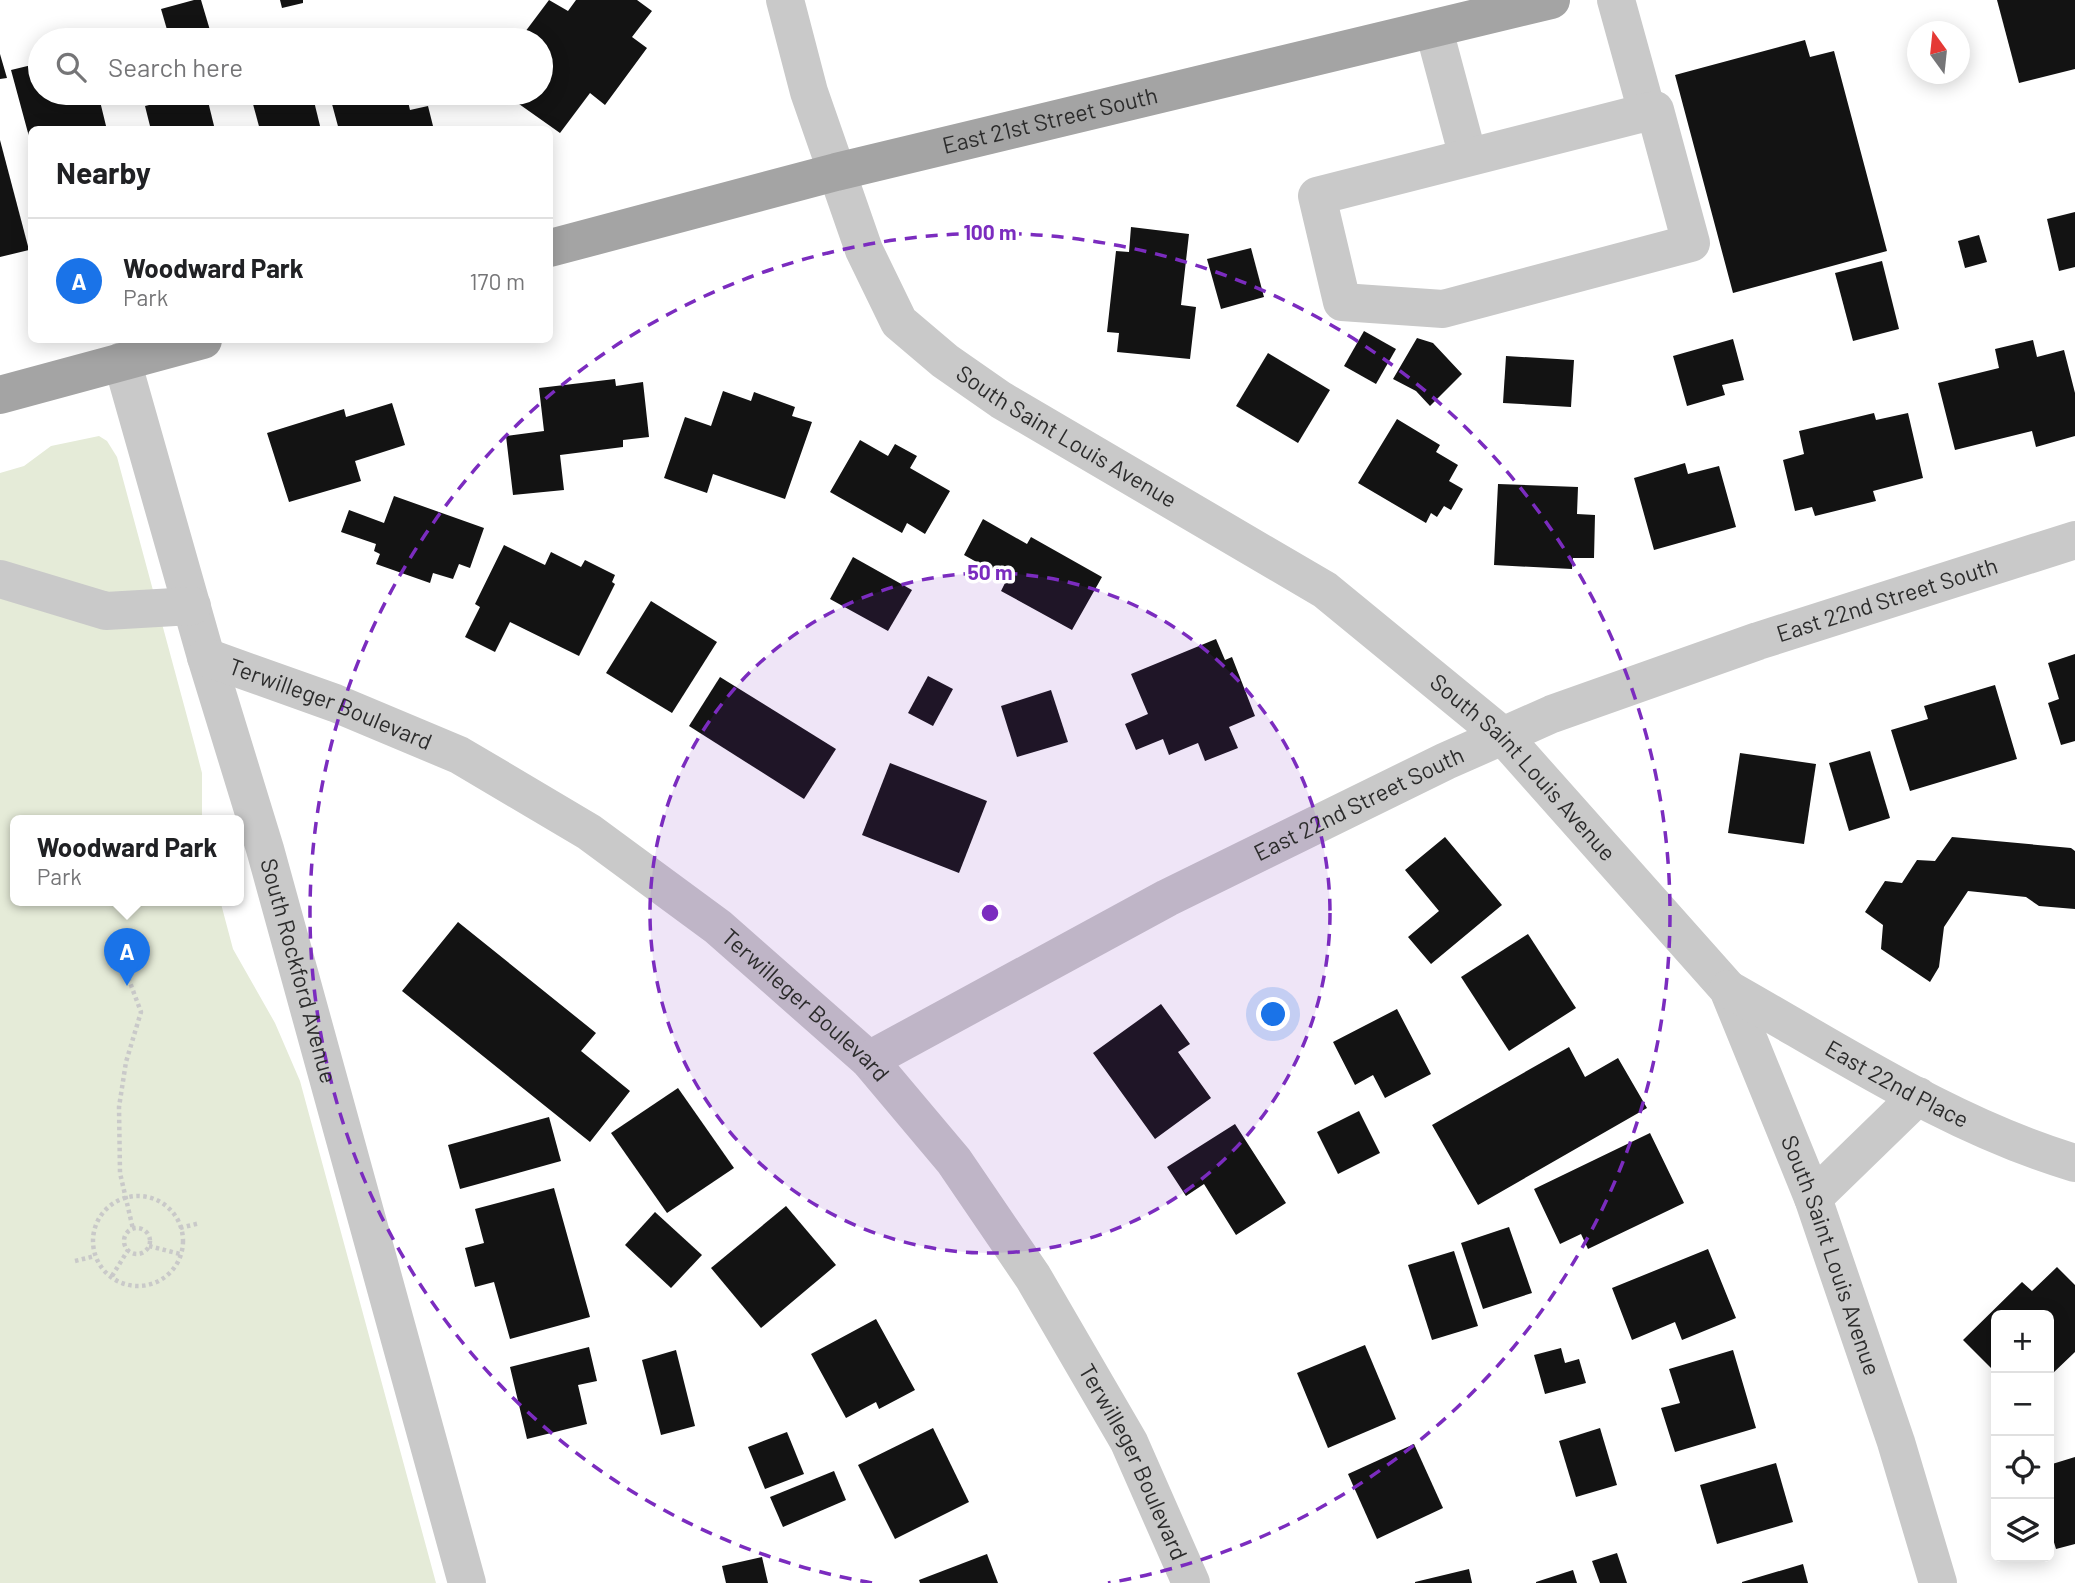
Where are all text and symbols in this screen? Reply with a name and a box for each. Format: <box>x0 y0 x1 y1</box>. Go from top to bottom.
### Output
north arrow <box>1907 21 1970 84</box>
search box <box>28 28 553 105</box>
icon: search <box>52 48 90 86</box>
text: Search here <box>108 51 243 82</box>
street label: East 21st Street South <box>939 80 1160 159</box>
text: Nearby <box>56 154 151 190</box>
text: 100 m <box>963 219 1017 244</box>
text: Woodward Park <box>123 252 304 283</box>
text: A <box>71 267 87 295</box>
text: 170 m <box>469 267 525 295</box>
text: Park <box>123 283 168 311</box>
street label: South Saint Louis Avenue <box>951 358 1182 513</box>
street label: East 22nd Street South <box>1773 551 2001 647</box>
text: 50 m <box>967 559 1013 584</box>
street label: Terwilleger Boulevard <box>225 651 437 755</box>
street label: South Saint Louis Avenue <box>1425 667 1622 866</box>
street label: East 22nd Street South <box>1249 740 1468 866</box>
popup <box>10 815 244 906</box>
text: Woodward Park <box>37 831 217 862</box>
street label: South Rockford Avenue <box>255 855 344 1086</box>
text: Park <box>37 862 82 890</box>
centre of rings <box>978 901 1002 925</box>
street label: Terwilleger Boulevard <box>717 922 896 1087</box>
pin: A <box>104 928 150 986</box>
your location <box>1256 997 1290 1031</box>
street label: East 22nd Place <box>1821 1033 1974 1133</box>
street label: South Saint Louis Avenue <box>1776 1131 1887 1379</box>
map controls <box>1991 1310 2054 1562</box>
button: + <box>1991 1310 2054 1373</box>
street label: Terwilleger Boulevard <box>1074 1358 1194 1564</box>
button: − <box>1991 1373 2054 1436</box>
button: locate <box>1991 1436 2054 1499</box>
button: layers <box>1991 1499 2054 1562</box>

